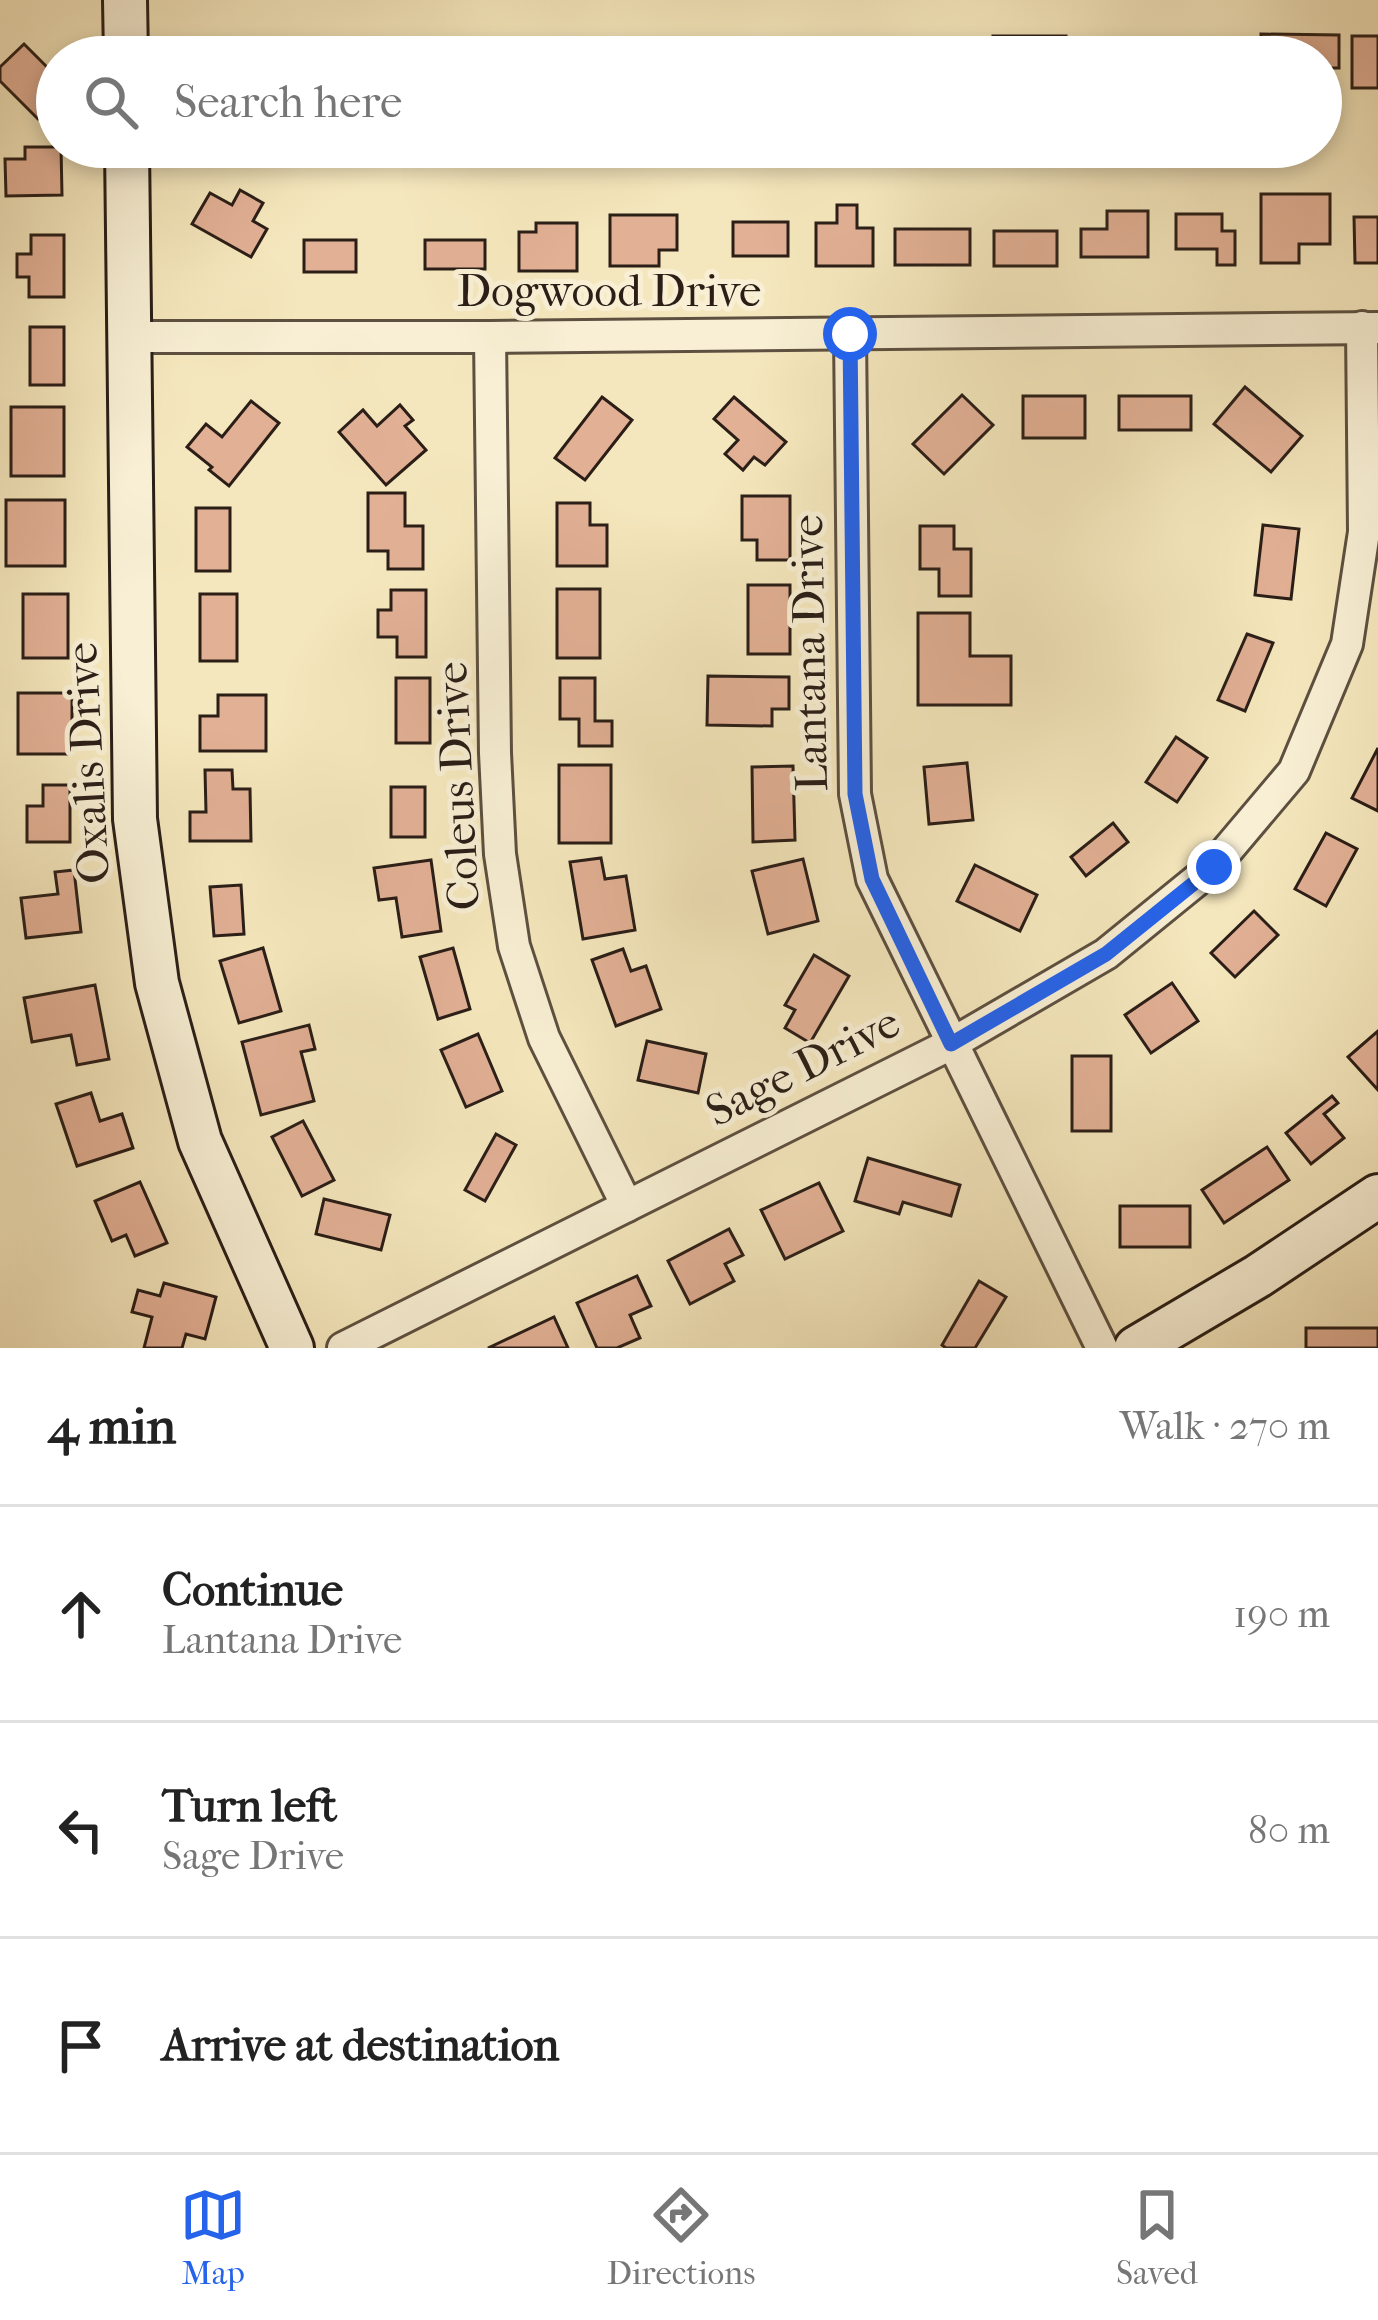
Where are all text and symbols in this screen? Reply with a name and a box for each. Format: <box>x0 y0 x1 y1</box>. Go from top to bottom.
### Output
search box <box>36 36 1342 168</box>
icon: search <box>78 69 144 135</box>
text: Search here <box>174 76 402 129</box>
street label: Dogwood Drive <box>457 265 761 318</box>
route start <box>823 307 877 361</box>
street label: Lantana Drive <box>781 514 839 792</box>
street label: Oxalis Drive <box>55 641 121 885</box>
street label: Coleus Drive <box>425 660 491 912</box>
route end <box>1187 840 1241 894</box>
street label: Sage Drive <box>697 996 909 1138</box>
text: 4 min <box>48 1396 176 1456</box>
text: Walk · 270 m <box>1120 1403 1330 1449</box>
text: Continue <box>162 1564 343 1617</box>
icon: ahead <box>48 1581 114 1647</box>
text: 190 m <box>1233 1591 1330 1637</box>
text: Lantana Drive <box>162 1617 402 1663</box>
text: Turn left <box>162 1780 337 1833</box>
icon: left <box>48 1797 114 1863</box>
text: 80 m <box>1248 1807 1330 1853</box>
text: Sage Drive <box>162 1833 344 1879</box>
icon: arrive <box>48 2013 114 2079</box>
text: Arrive at destination <box>162 2019 559 2072</box>
tab: Map <box>180 2182 246 2293</box>
tab: Directions <box>607 2182 755 2293</box>
tab: Saved <box>1116 2182 1198 2293</box>

